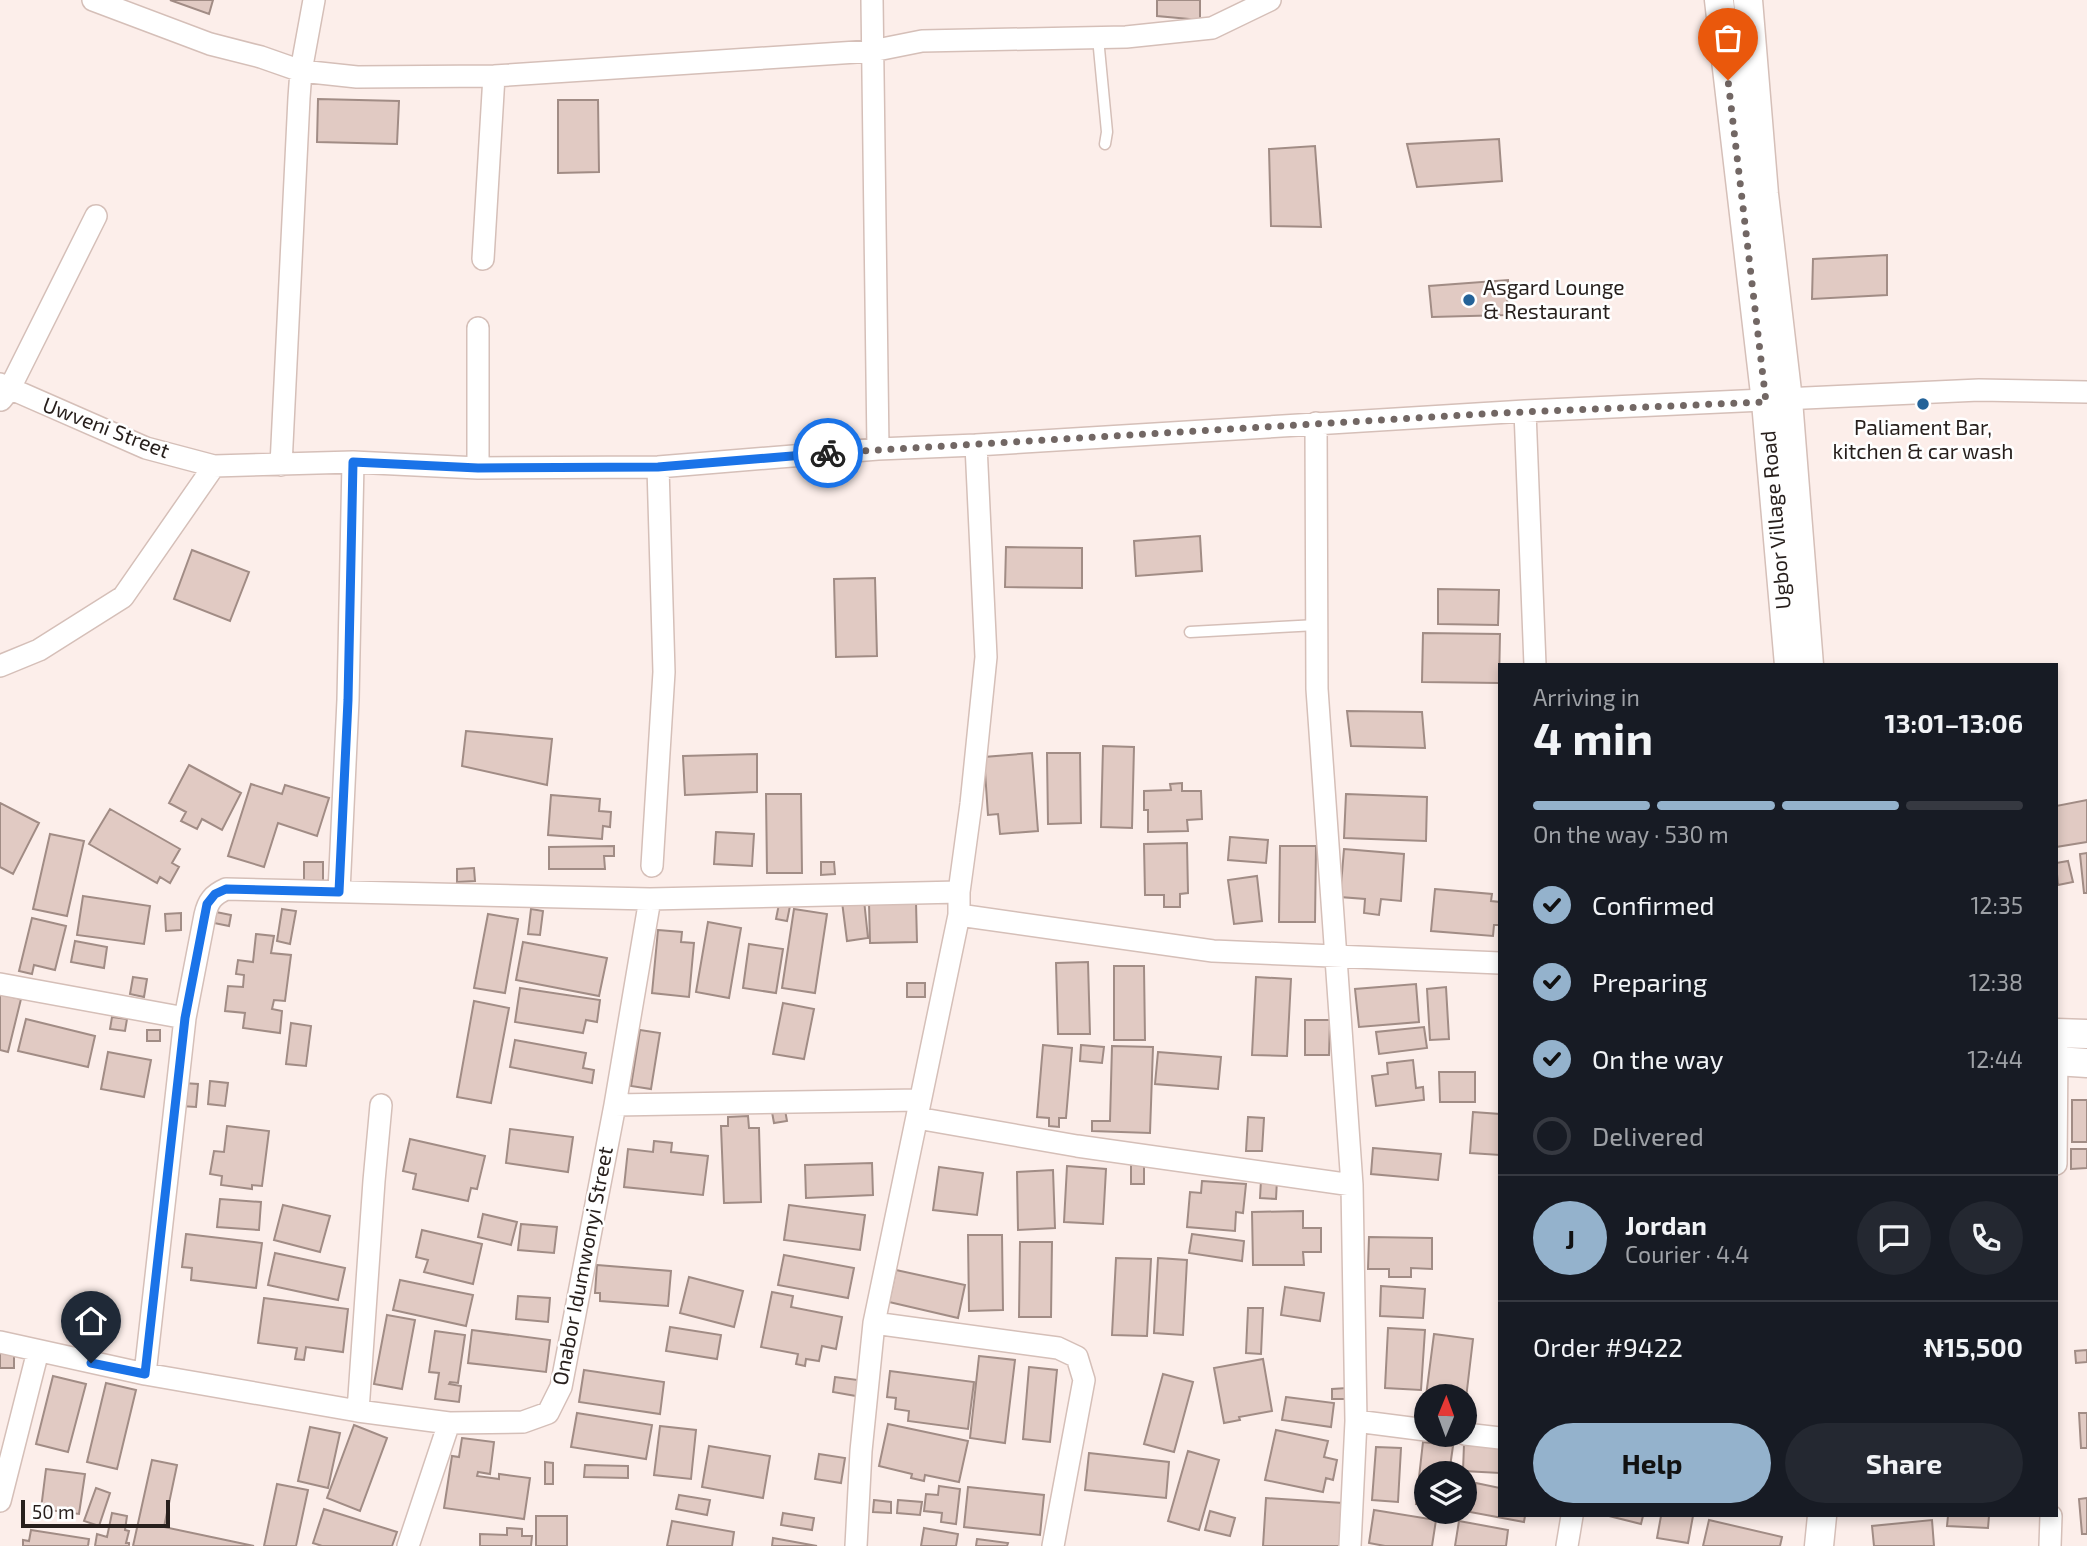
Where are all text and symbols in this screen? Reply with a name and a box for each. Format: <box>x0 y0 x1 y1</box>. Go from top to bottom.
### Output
pin <box>1698 8 1758 80</box>
icon: bag <box>1709 19 1747 57</box>
place label: Asgard Lounge & Restaurant <box>1483 274 1625 323</box>
marker: Asgard Lounge & Restaurant <box>1461 292 1477 308</box>
street label: Uwveni Street <box>39 391 174 462</box>
marker: Paliament Bar, kitchen & car wash <box>1915 396 1931 412</box>
place label: Paliament Bar, kitchen & car wash <box>1832 414 2014 463</box>
courier <box>793 418 863 488</box>
street label: Ugbor Village Road <box>1754 430 1795 611</box>
icon: bike <box>809 434 847 472</box>
text: Arriving in <box>1533 683 1640 711</box>
text: 13:01–13:06 <box>1885 707 2023 738</box>
text: 4 min <box>1533 709 1653 764</box>
text: On the way · 530 m <box>1533 820 1729 848</box>
icon: check <box>1533 886 1571 924</box>
text: Confirmed <box>1592 889 1715 920</box>
text: 12:35 <box>1970 891 2023 919</box>
icon: check <box>1533 963 1571 1001</box>
text: Preparing <box>1592 966 1707 997</box>
text: 12:38 <box>1969 968 2023 996</box>
icon: check <box>1533 1040 1571 1078</box>
text: On the way <box>1592 1043 1723 1074</box>
text: 12:44 <box>1967 1045 2023 1073</box>
text: Delivered <box>1592 1120 1704 1151</box>
street label: Onabor Idumwonyi Street <box>546 1144 617 1387</box>
button: chat <box>1857 1201 1931 1275</box>
button: phone <box>1949 1201 2023 1275</box>
text: Jordan <box>1625 1209 1707 1240</box>
text: J <box>1565 1223 1575 1254</box>
text: Courier · 4.4 <box>1625 1240 1749 1268</box>
pin <box>61 1291 121 1363</box>
icon: home <box>72 1302 110 1340</box>
text: Order #9422 <box>1533 1331 1683 1362</box>
text: ₦15,500 <box>1924 1331 2023 1362</box>
north arrow <box>1414 1384 1477 1447</box>
map controls <box>1414 1384 1477 1524</box>
button: Help <box>1533 1423 1771 1503</box>
button: Share <box>1785 1423 2023 1503</box>
button: layers <box>1414 1461 1477 1524</box>
scale bar <box>21 1497 170 1529</box>
text: 50 m <box>32 1500 75 1523</box>

